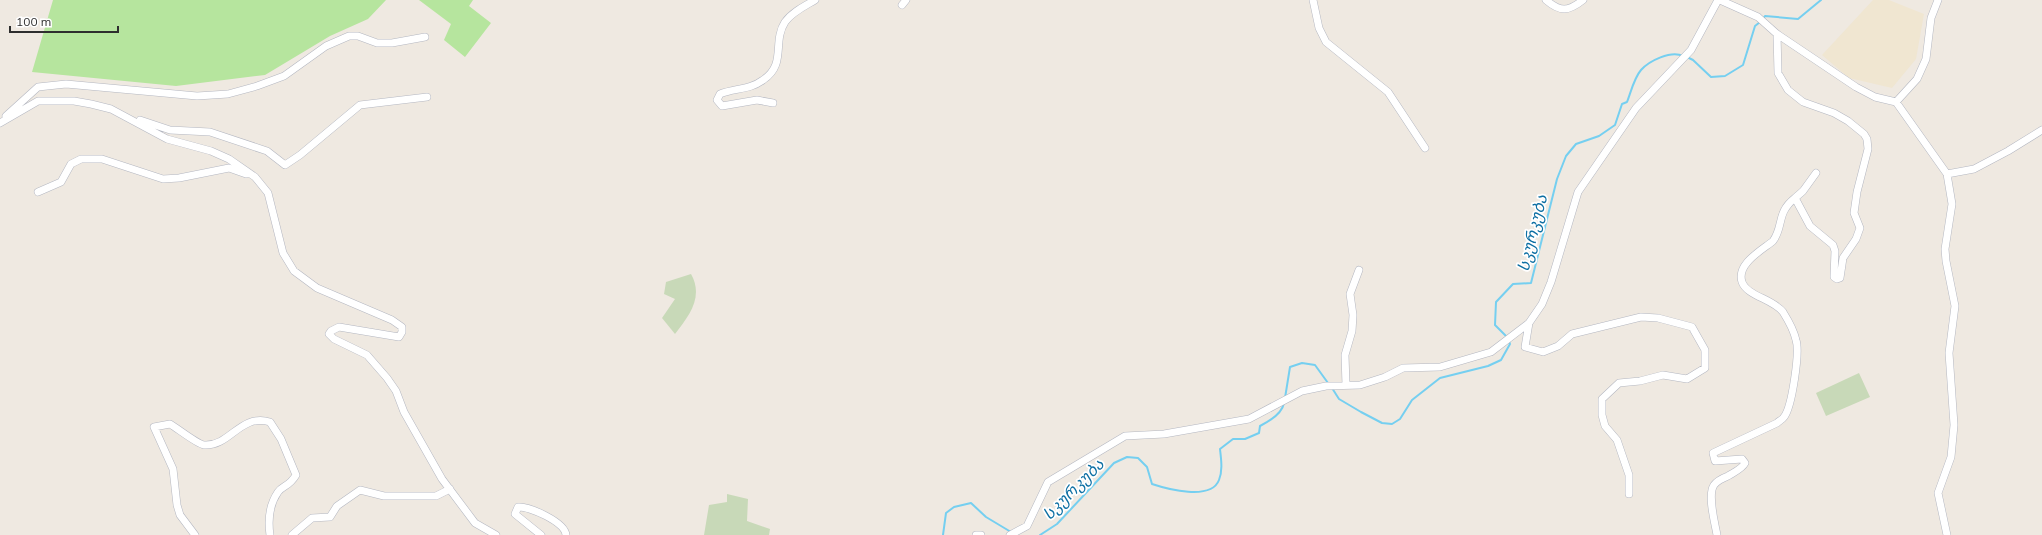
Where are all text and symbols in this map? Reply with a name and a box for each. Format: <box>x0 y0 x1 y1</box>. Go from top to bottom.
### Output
scale bar <box>10 8 118 34</box>
text: 100 m <box>16 14 51 29</box>
water label: სკურკუბა <box>1513 192 1551 273</box>
water label: სკურკუბა <box>1038 454 1108 524</box>

